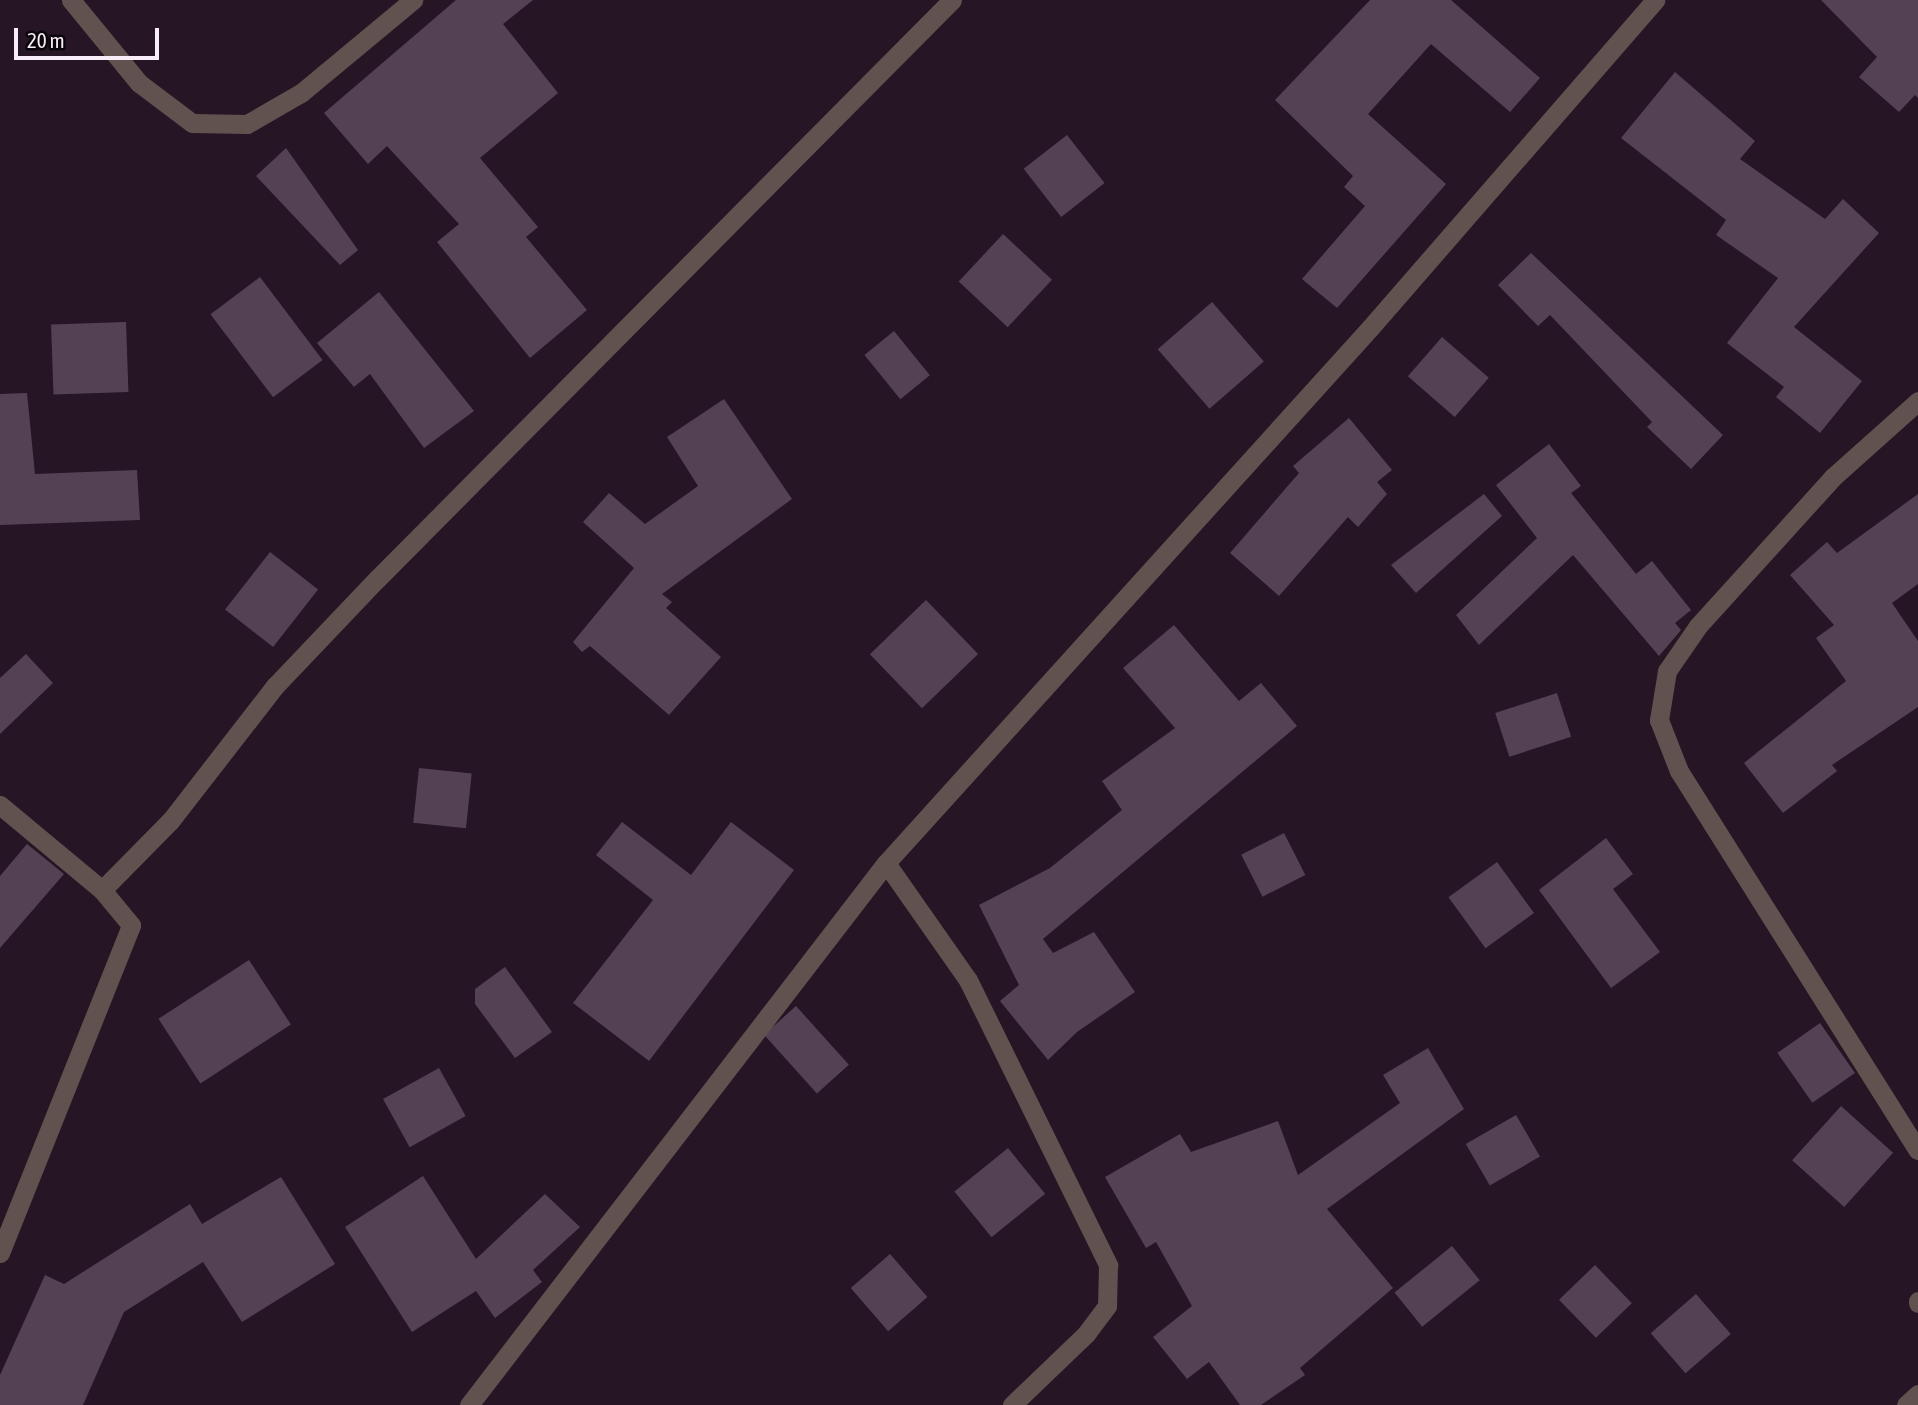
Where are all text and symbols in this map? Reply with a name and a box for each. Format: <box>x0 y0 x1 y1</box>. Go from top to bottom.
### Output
scale bar <box>18 14 163 58</box>
text: 20 m <box>27 28 65 52</box>

